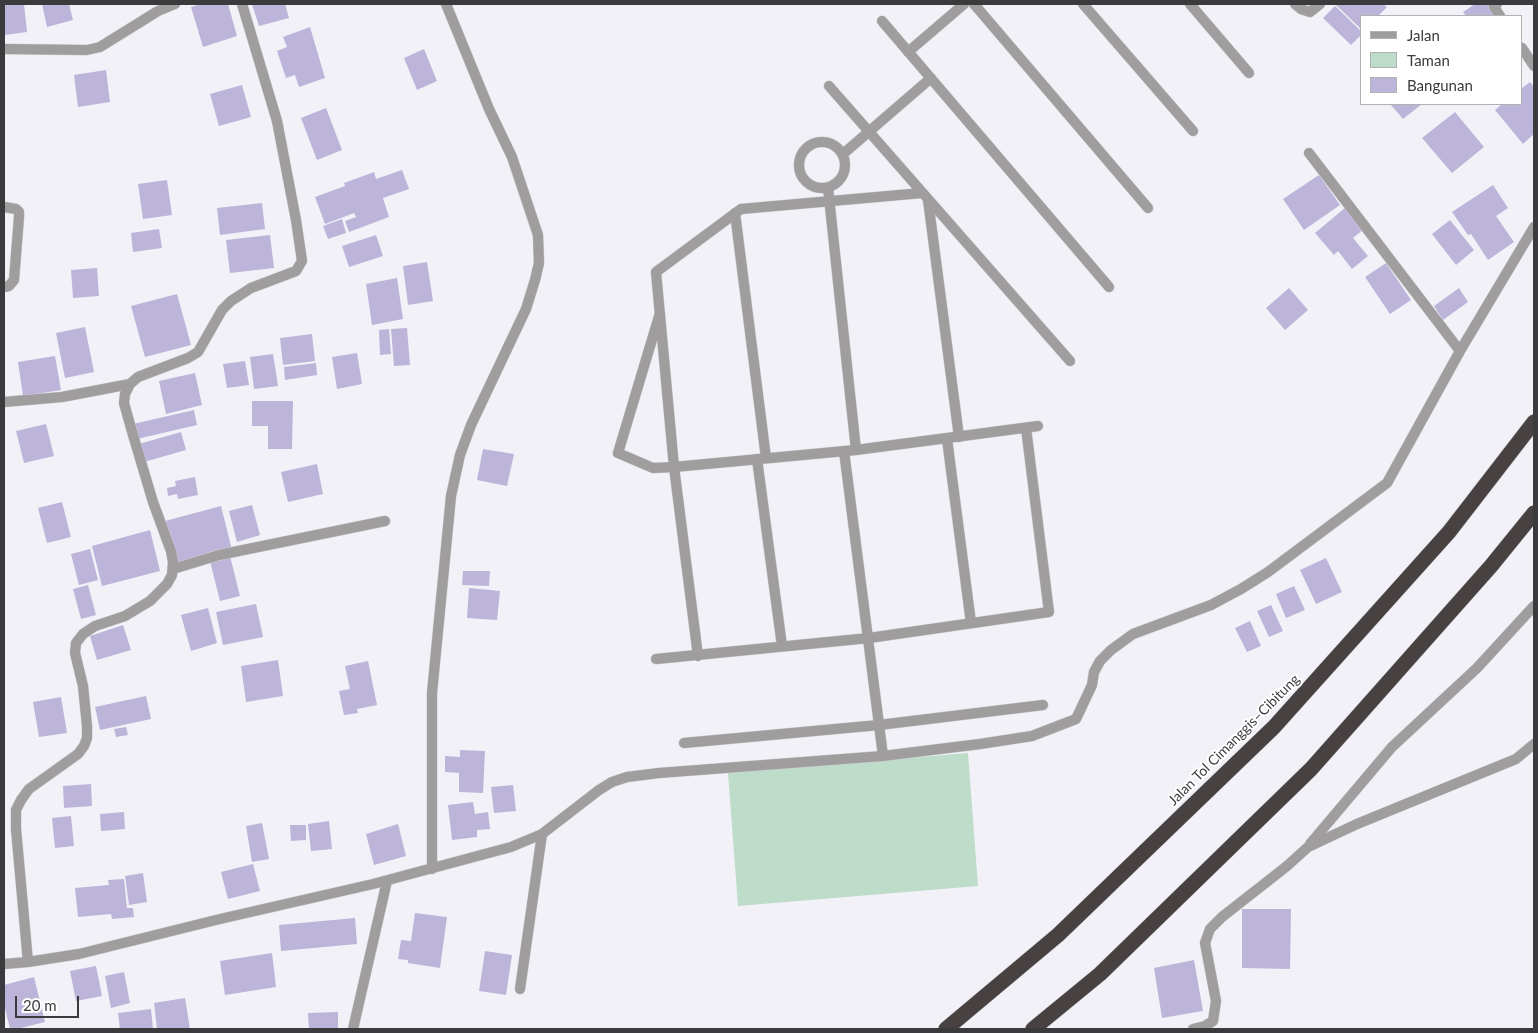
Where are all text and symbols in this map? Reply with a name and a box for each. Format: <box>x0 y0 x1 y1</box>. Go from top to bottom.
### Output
legend <box>1360 15 1523 105</box>
text: Jalan <box>1407 26 1440 44</box>
text: Taman <box>1407 51 1450 69</box>
text: Bangunan <box>1407 76 1473 94</box>
street label: Jalan Tol Cimanggis–Cibitung <box>1165 671 1303 809</box>
scale bar <box>18 986 81 1018</box>
text: 20 m <box>23 996 57 1014</box>

